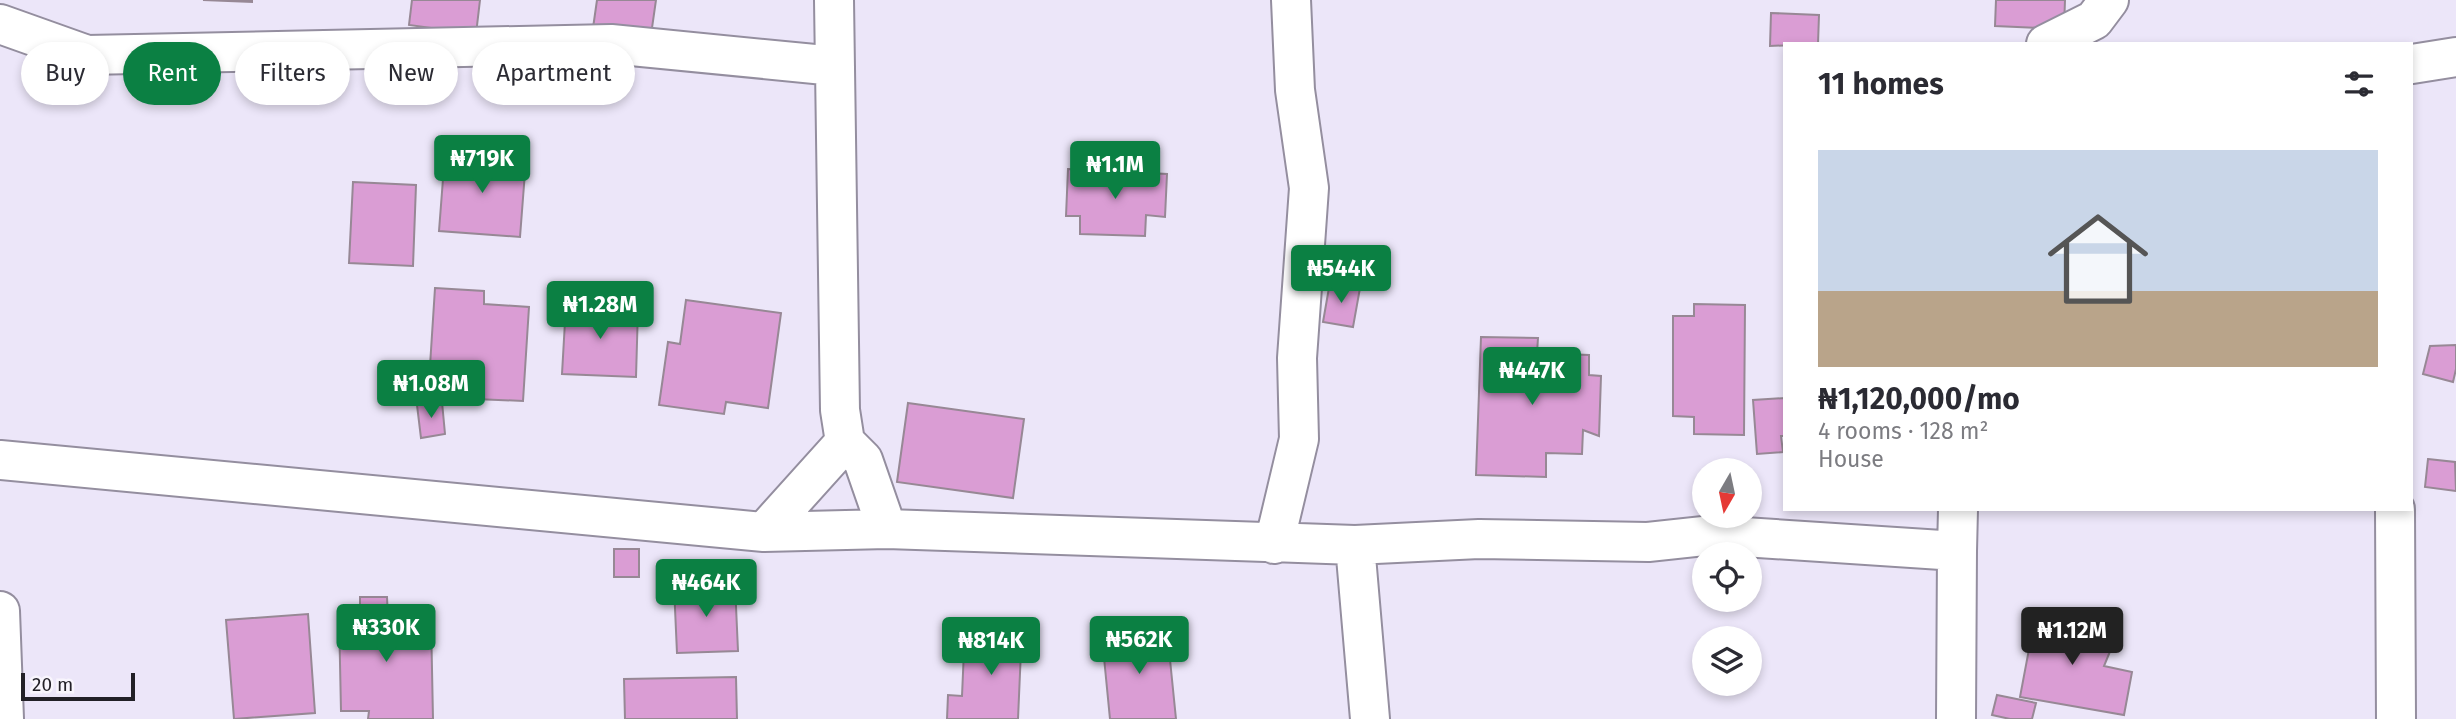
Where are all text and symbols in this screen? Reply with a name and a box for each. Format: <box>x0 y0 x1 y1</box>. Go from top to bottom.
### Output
chip: Buy <box>21 42 109 105</box>
chip: Rent <box>123 42 221 105</box>
chip: Filters <box>235 42 350 105</box>
chip: New <box>364 42 458 105</box>
chip: Apartment <box>472 42 635 105</box>
icon: filters <box>2340 65 2378 103</box>
text: 11 homes <box>1818 66 1944 102</box>
pin: ₦719K <box>433 136 531 195</box>
pin: ₦1.1M <box>1066 142 1164 201</box>
text: ₦719K <box>450 144 514 172</box>
text: ₦1.1M <box>1086 150 1144 178</box>
icon: home <box>2035 196 2161 322</box>
pin: ₦544K <box>1292 246 1390 305</box>
text: ₦544K <box>1307 254 1375 282</box>
pin: ₦1.28M <box>543 282 657 341</box>
text: ₦1.28M <box>563 290 637 318</box>
pin: ₦447K <box>1483 348 1581 407</box>
text: ₦447K <box>1499 356 1565 384</box>
pin: ₦1.08M <box>374 360 488 420</box>
text: ₦1.08M <box>393 369 469 397</box>
text: ₦1,120,000/mo <box>1818 381 2020 417</box>
text: 4 rooms · 128 m² <box>1818 417 1988 445</box>
text: House <box>1818 445 1884 473</box>
north arrow <box>1692 458 1762 528</box>
map controls <box>1692 458 1762 696</box>
button: locate <box>1692 542 1762 612</box>
pin: ₦464K <box>657 560 755 619</box>
text: ₦464K <box>672 568 740 596</box>
pin: ₦330K <box>337 604 435 664</box>
pin: ₦1.12M <box>2015 608 2129 667</box>
text: ₦330K <box>352 613 420 641</box>
pin: ₦562K <box>1090 616 1188 676</box>
text: ₦1.12M <box>2037 616 2107 644</box>
pin: ₦814K <box>942 618 1040 677</box>
text: ₦562K <box>1106 625 1172 653</box>
text: ₦814K <box>958 626 1024 654</box>
button: layers <box>1692 626 1762 696</box>
scale bar <box>21 670 135 702</box>
text: 20 m <box>32 673 73 696</box>

